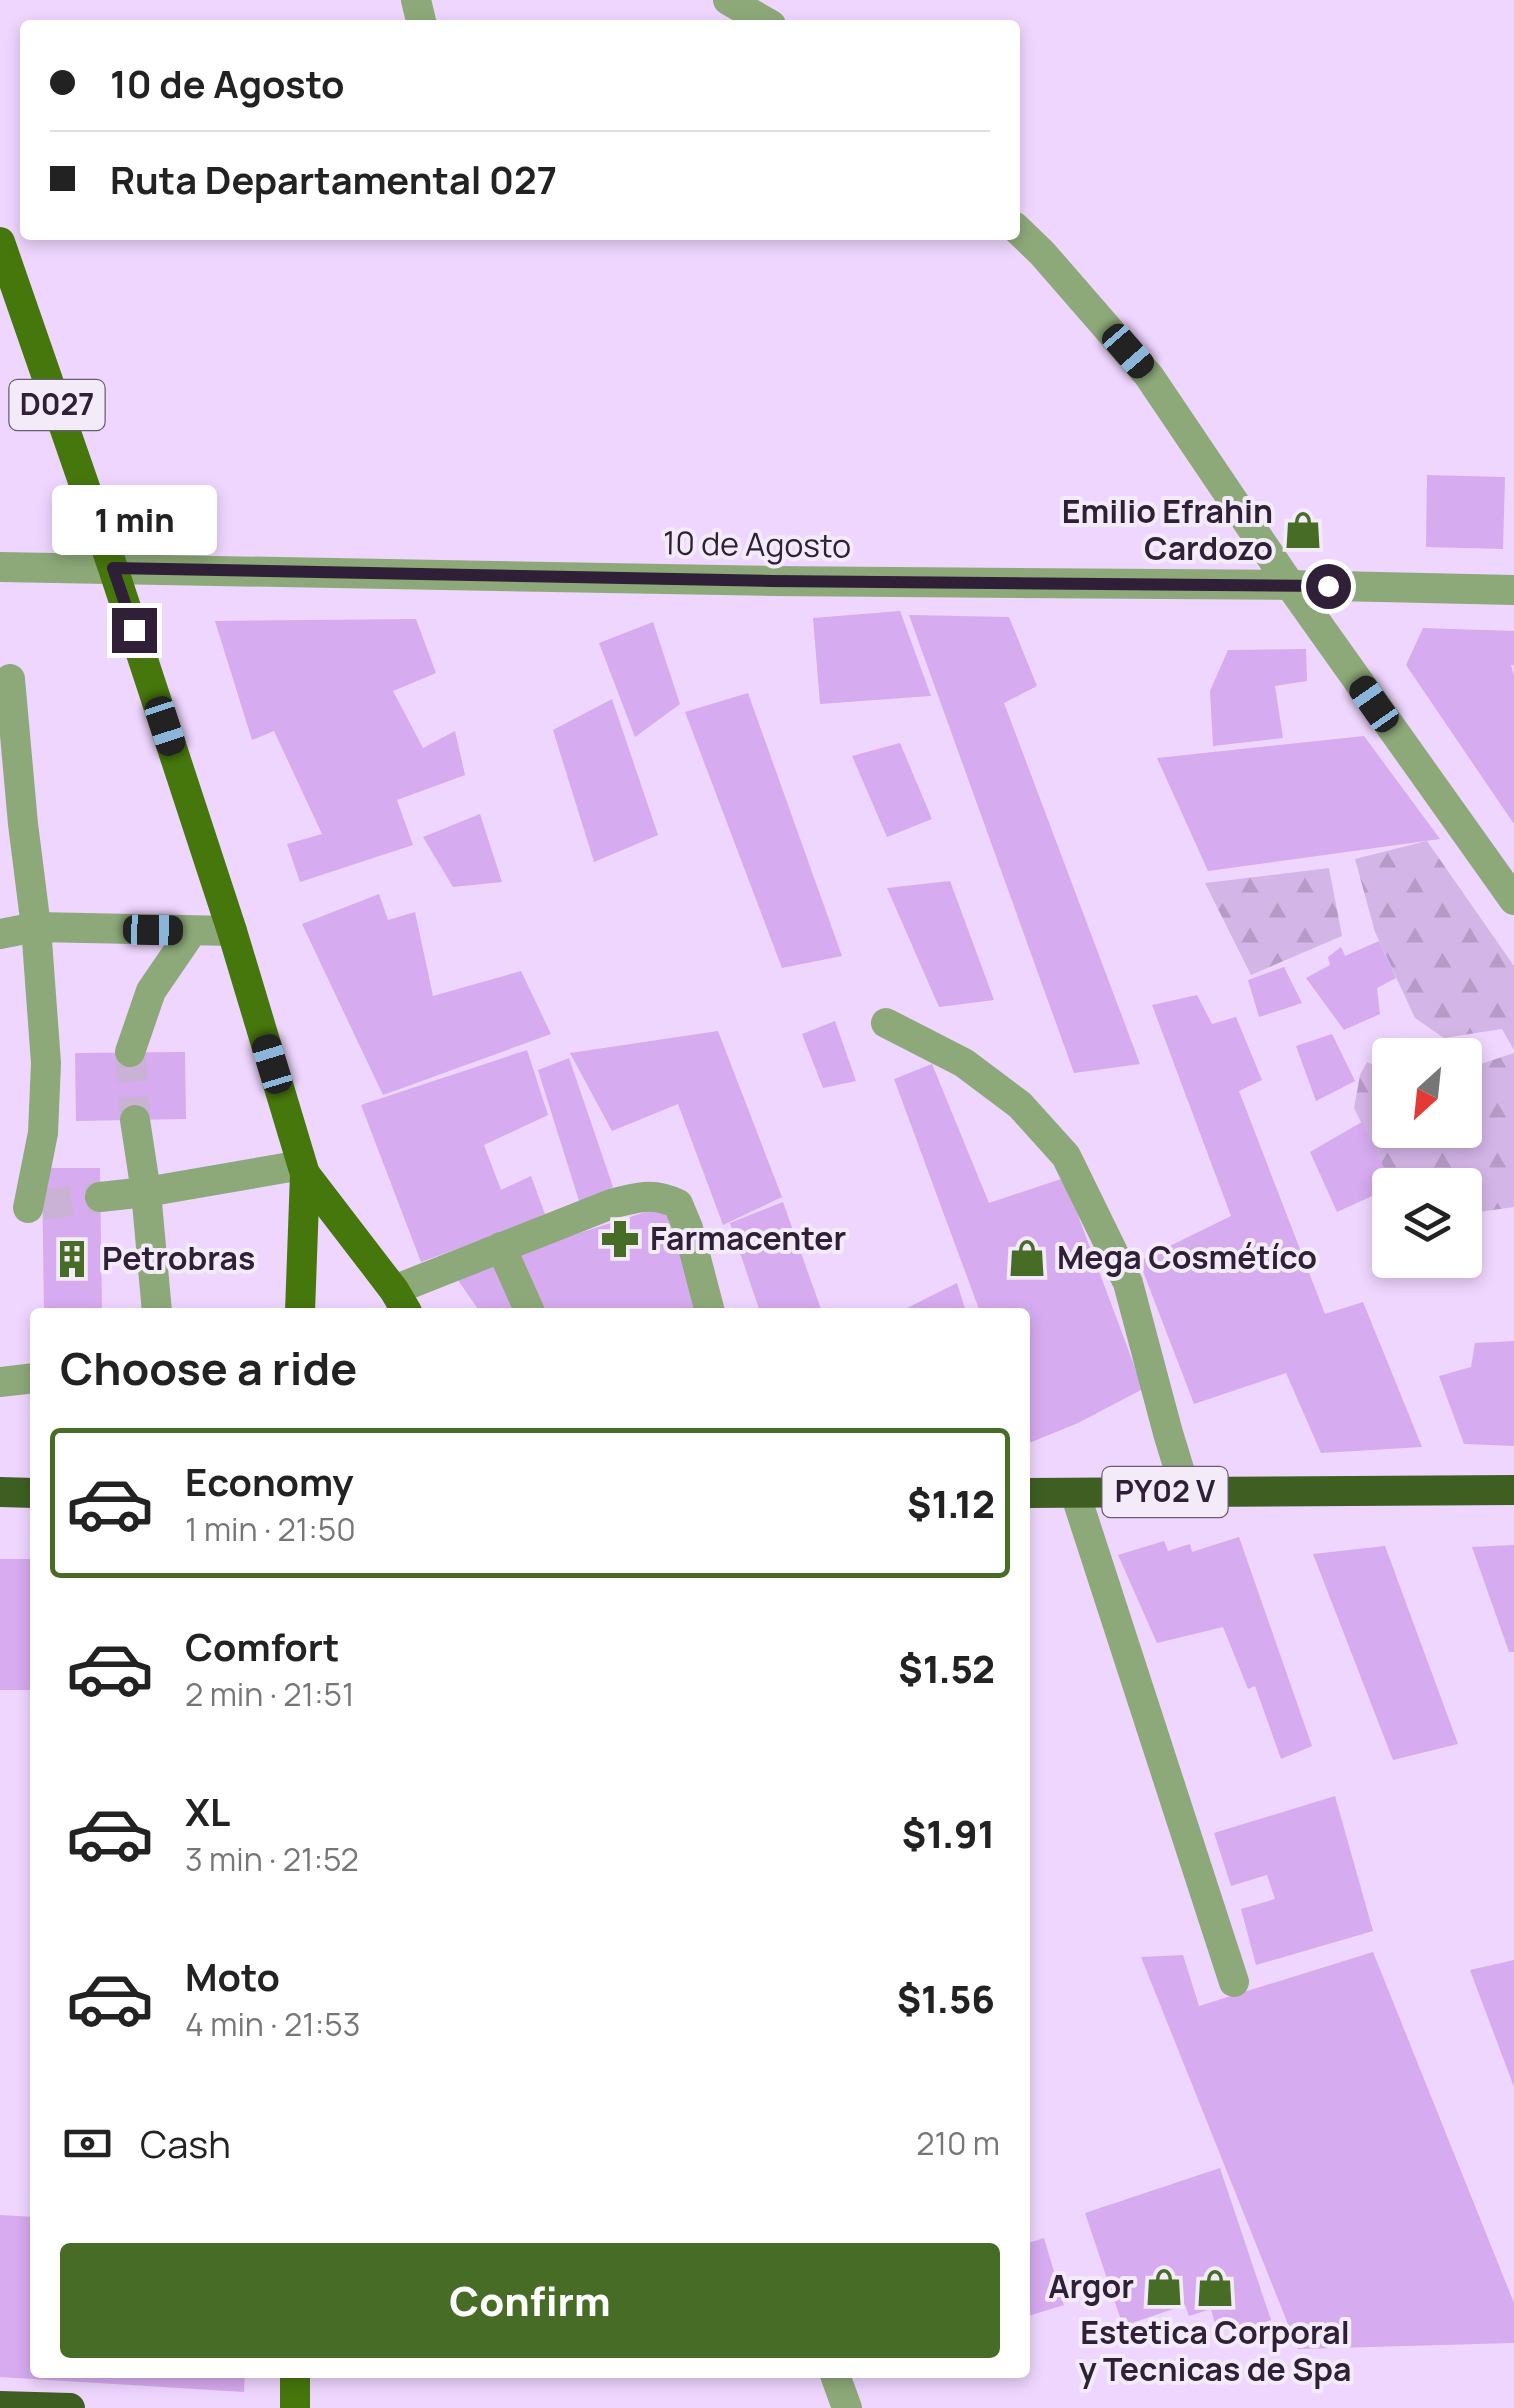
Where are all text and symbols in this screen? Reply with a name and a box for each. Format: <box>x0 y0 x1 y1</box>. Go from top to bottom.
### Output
text: 10 de Agosto <box>110 57 345 109</box>
text: Ruta Departamental 027 <box>110 153 557 205</box>
car <box>1097 319 1159 383</box>
road number: D027 <box>10 380 104 430</box>
callout: 1 min <box>52 485 216 555</box>
place label: Emilio Efrahin Cardozo <box>1062 489 1273 570</box>
text: 1 min <box>94 498 175 542</box>
shop icon: Emilio Efrahin Cardozo <box>1282 509 1324 551</box>
street label: 10 de Agosto <box>662 520 852 568</box>
route start <box>1306 564 1351 609</box>
route end <box>112 608 157 653</box>
car <box>1345 671 1403 737</box>
car <box>141 693 189 759</box>
car <box>123 914 183 946</box>
car <box>249 1031 295 1097</box>
north arrow <box>1372 1038 1482 1148</box>
map controls <box>1372 1038 1482 1278</box>
button: layers <box>1372 1168 1482 1278</box>
place label: Farmacenter <box>650 1216 846 1260</box>
pharmacy icon: Farmacenter <box>599 1218 641 1260</box>
place label: Mega Cosmétíco <box>1057 1235 1317 1279</box>
place label: Petrobras <box>102 1236 255 1280</box>
shop icon: Mega Cosmétíco <box>1006 1237 1048 1279</box>
building icon: Petrobras <box>51 1238 93 1280</box>
text: Choose a ride <box>60 1337 357 1399</box>
text: Economy <box>185 1455 354 1507</box>
icon: car <box>65 1458 155 1548</box>
road number: PY02 V <box>1102 1467 1228 1517</box>
text: $1.12 <box>907 1477 995 1529</box>
text: 1 min · 21:50 <box>185 1507 356 1551</box>
text: Comfort <box>185 1620 339 1672</box>
icon: car <box>65 1623 155 1713</box>
text: $1.52 <box>898 1642 995 1694</box>
text: 2 min · 21:51 <box>185 1672 355 1716</box>
text: XL <box>185 1785 230 1837</box>
icon: car <box>65 1788 155 1878</box>
text: $1.91 <box>902 1807 995 1859</box>
text: 3 min · 21:52 <box>185 1837 359 1881</box>
text: Moto <box>185 1950 280 2002</box>
icon: car <box>65 1953 155 2043</box>
text: $1.56 <box>897 1972 995 2024</box>
text: 4 min · 21:53 <box>185 2002 360 2046</box>
icon: cash <box>60 2116 115 2171</box>
text: Cash <box>140 2117 231 2169</box>
text: 210 m <box>916 2121 1000 2165</box>
button: Confirm <box>60 2243 1000 2358</box>
place label: Argor <box>1048 2264 1134 2308</box>
shop icon: Argor <box>1143 2266 1185 2308</box>
shop icon: Estetica Corporal y Tecnicas de Spa <box>1194 2267 1236 2309</box>
place label: Estetica Corporal y Tecnicas de Spa <box>1079 2310 1351 2391</box>

